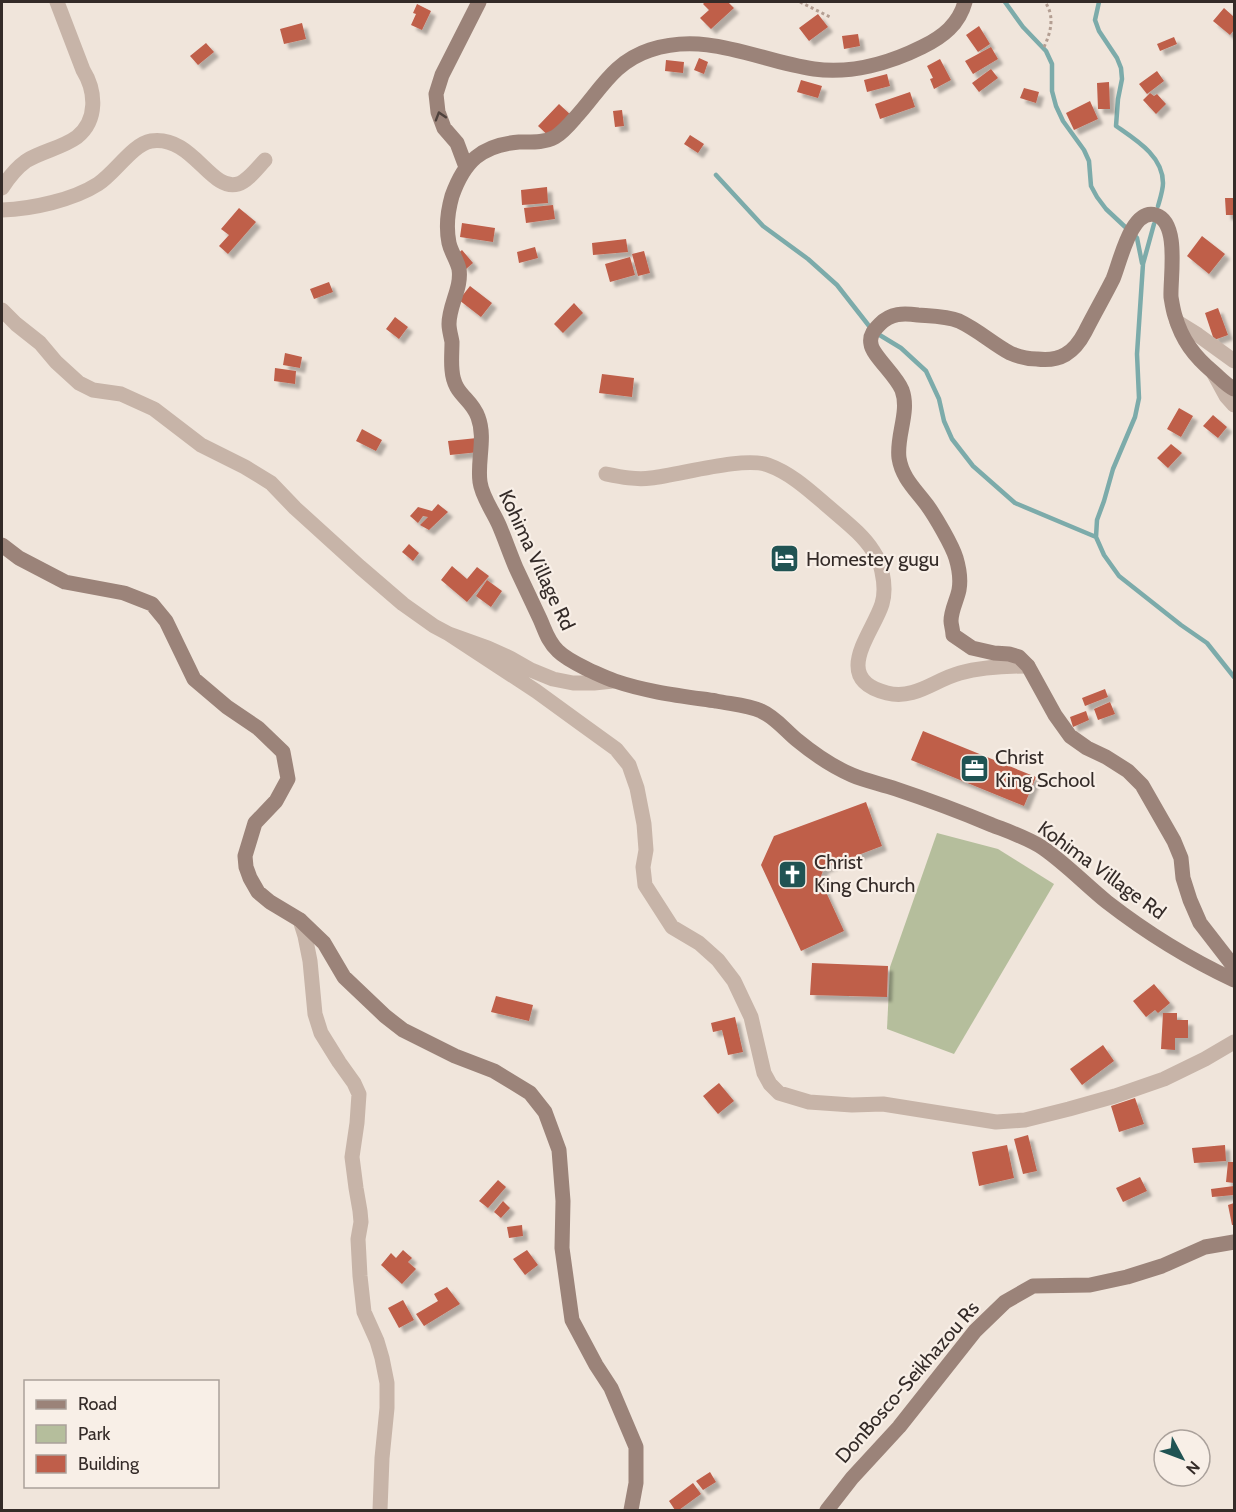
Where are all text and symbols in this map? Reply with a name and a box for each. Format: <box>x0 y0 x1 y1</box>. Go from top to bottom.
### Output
one-way arrow <box>435 111 448 122</box>
street label: Kohima Village Rd <box>494 486 580 634</box>
hotel icon: Homestey gugu <box>769 543 801 575</box>
place label: Homestey gugu <box>806 547 939 571</box>
place label: Christ King School <box>995 745 1095 792</box>
office icon: Christ King School <box>958 753 990 785</box>
street label: Kohima Village Rd <box>1033 816 1171 924</box>
place label: Christ King Church <box>814 850 915 897</box>
church icon: Christ King Church <box>777 858 809 890</box>
street label: DonBosco-Seikhazou Rs <box>830 1296 984 1468</box>
legend <box>24 1380 219 1488</box>
text: Road <box>78 1393 117 1415</box>
text: Park <box>78 1423 111 1445</box>
north arrow <box>1152 1428 1212 1488</box>
text: Building <box>78 1453 140 1475</box>
text: N <box>1182 1457 1204 1478</box>

